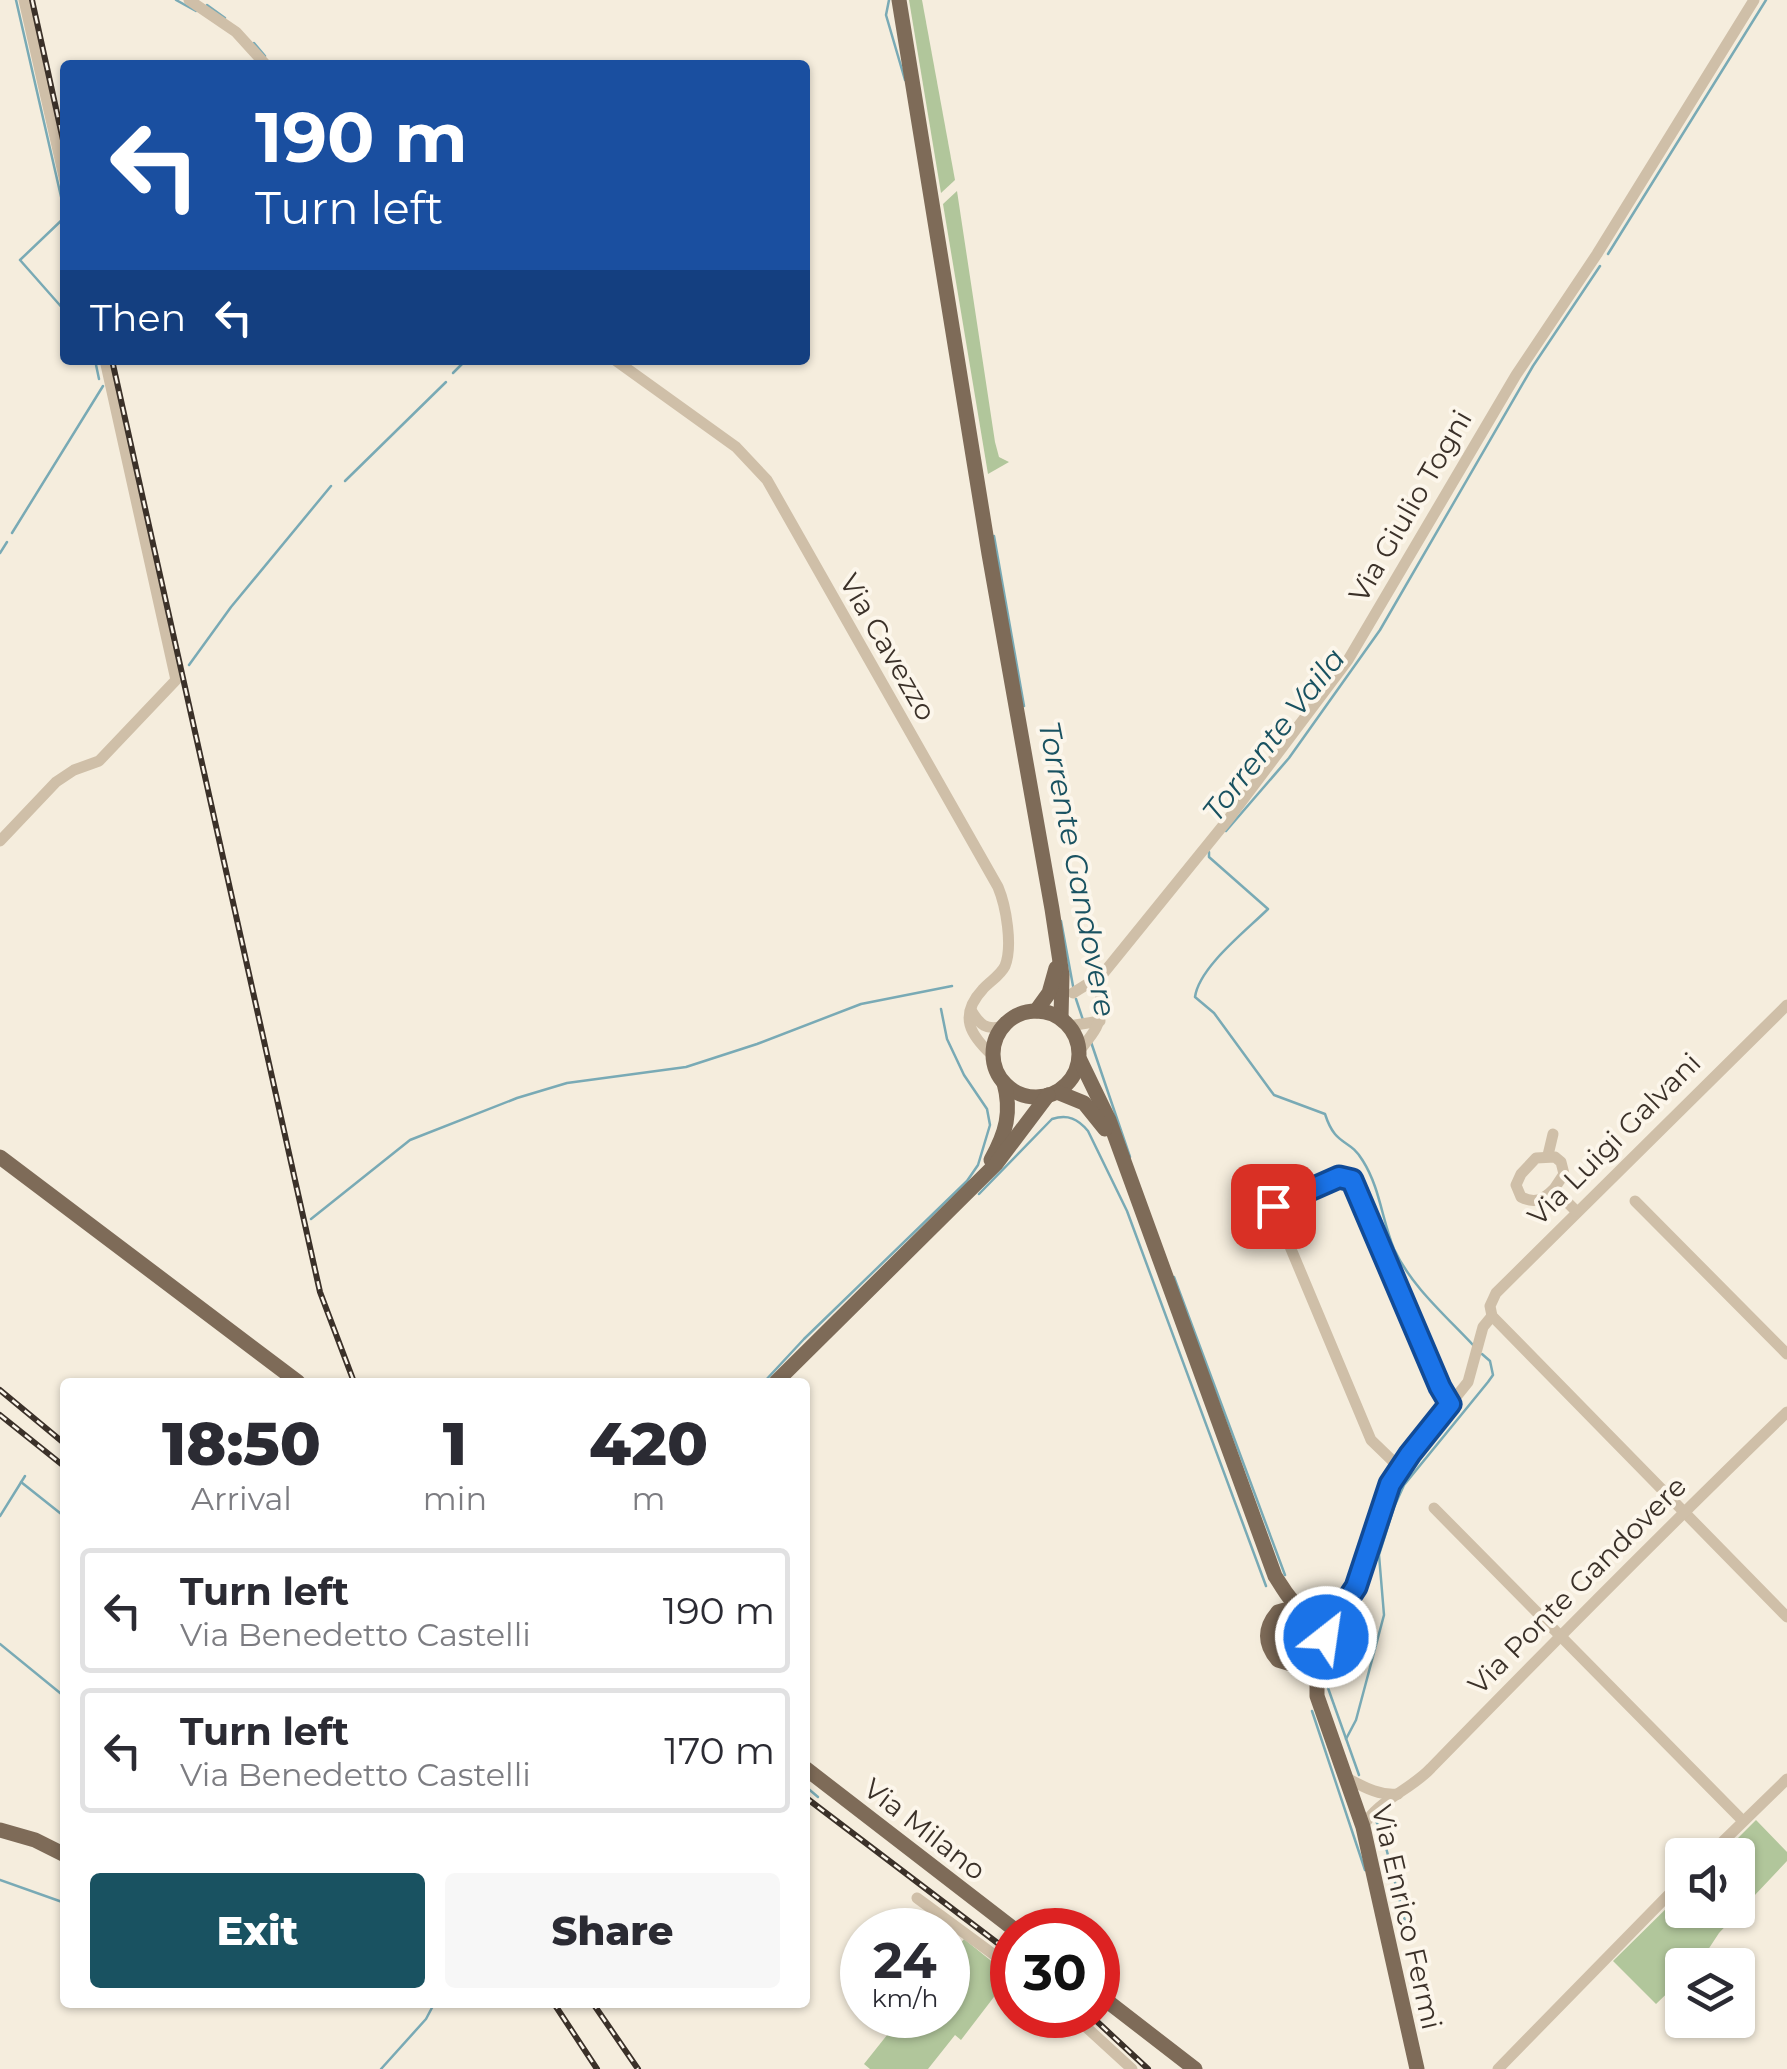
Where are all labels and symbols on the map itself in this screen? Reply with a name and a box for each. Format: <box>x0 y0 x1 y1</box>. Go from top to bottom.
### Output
street label: Via Giulio Togni <box>1341 404 1479 608</box>
street label: Via Cavezzo <box>832 568 944 726</box>
water label: Torrente Vaila <box>1194 641 1353 829</box>
water label: Torrente Gandovere <box>1031 718 1124 1020</box>
street label: Via Luigi Galvani <box>1521 1046 1707 1232</box>
pin <box>1231 1164 1316 1249</box>
street label: Via Ponte Gandovere <box>1461 1469 1693 1701</box>
position arrow <box>1274 1585 1378 1689</box>
street label: Via Milano <box>857 1771 993 1887</box>
street label: Via Enrico Fermi <box>1365 1801 1449 2033</box>
speed limit sign: 30 <box>990 1908 1120 2038</box>

